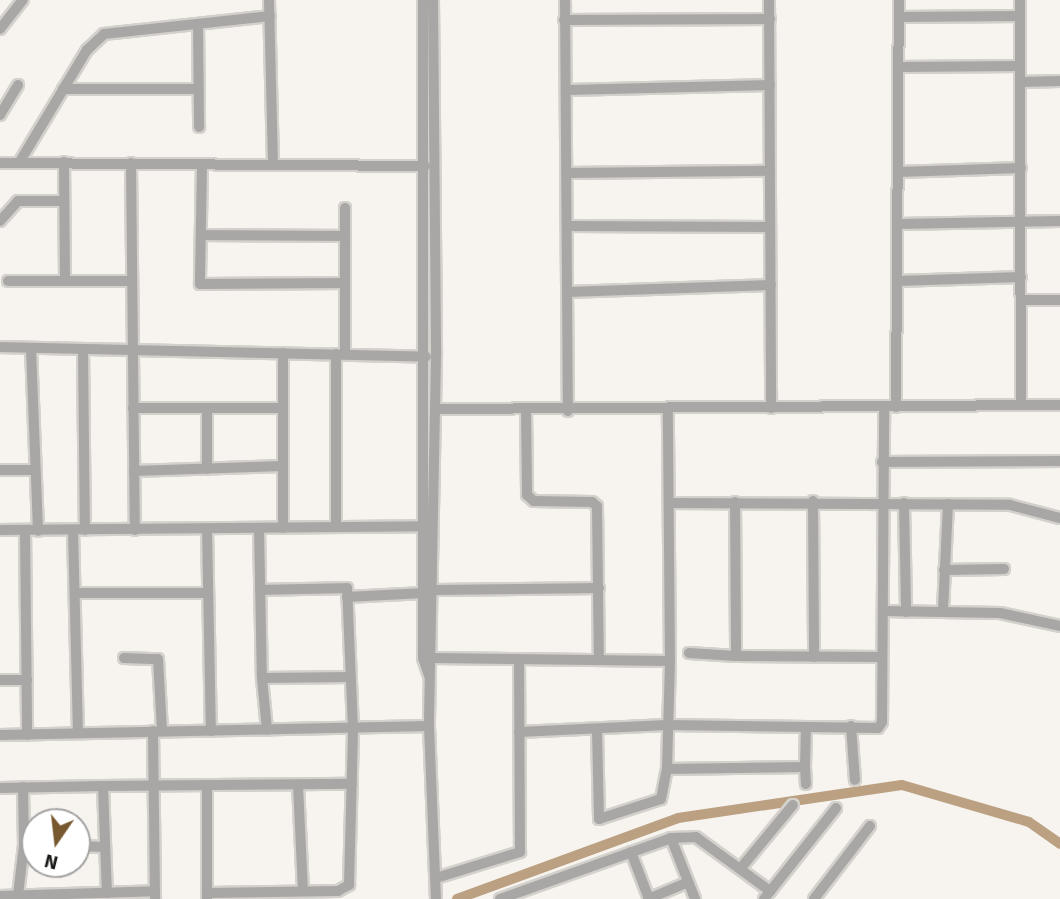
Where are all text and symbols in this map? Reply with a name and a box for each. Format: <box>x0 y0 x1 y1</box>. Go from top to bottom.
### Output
north arrow <box>21 808 91 878</box>
text: N <box>42 848 61 875</box>

